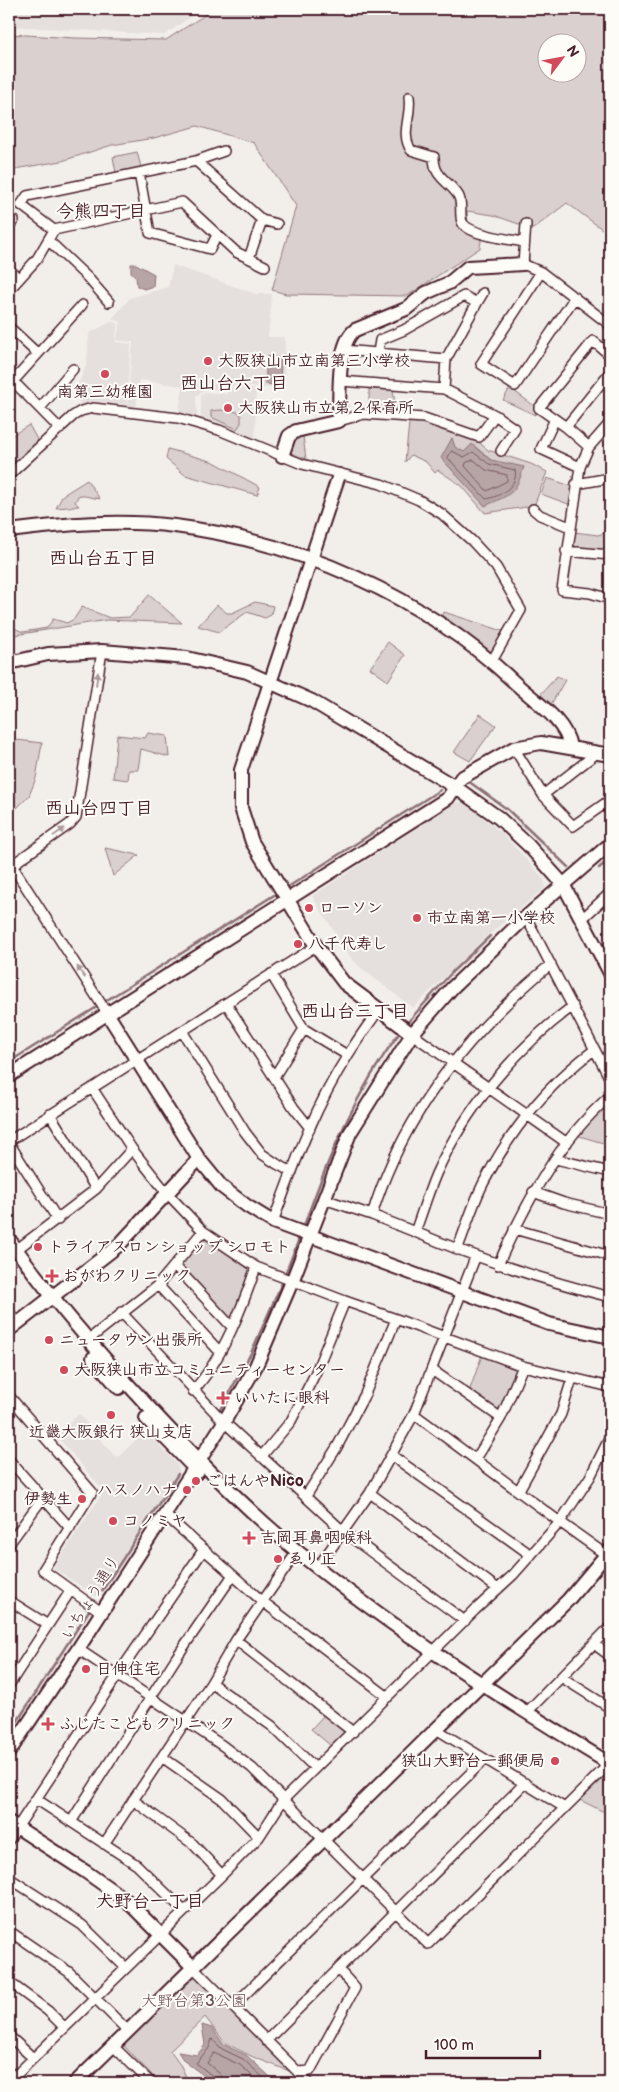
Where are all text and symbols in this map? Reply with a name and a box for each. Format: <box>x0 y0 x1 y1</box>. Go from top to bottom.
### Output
north arrow <box>536 32 586 82</box>
text: N <box>563 42 583 60</box>
district label: 今熊四丁目 <box>56 201 146 222</box>
place label: 大阪狭山市立南第三小学校 <box>218 352 410 371</box>
marker: 大阪狭山市立南第三小学校 <box>202 355 214 367</box>
marker: 南第三幼稚園 <box>99 368 111 380</box>
district label: 西山台六丁目 <box>180 373 288 394</box>
place label: 南第三幼稚園 <box>57 383 153 402</box>
place label: 大阪狭山市立第２保育所 <box>238 399 414 418</box>
marker: 大阪狭山市立第２保育所 <box>222 402 234 414</box>
district label: 西山台五丁目 <box>49 548 157 569</box>
one-way arrow <box>94 671 102 687</box>
district label: 西山台四丁目 <box>45 798 153 819</box>
one-way arrow <box>52 827 66 837</box>
place label: ローソン <box>319 899 383 918</box>
marker: ローソン <box>303 902 315 914</box>
place label: 市立南第一小学校 <box>427 909 555 928</box>
marker: 市立南第一小学校 <box>411 912 423 924</box>
place label: 八千代寿し <box>308 935 388 954</box>
marker: 八千代寿し <box>292 938 304 950</box>
one-way arrow <box>76 966 86 979</box>
district label: 西山台三丁目 <box>301 1001 409 1022</box>
place label: トライアスロンショップ シロモト <box>48 1238 291 1257</box>
marker: トライアスロンショップ シロモト <box>32 1241 44 1253</box>
place label: おがわクリニック <box>63 1267 191 1286</box>
marker: おがわクリニック <box>45 1269 59 1283</box>
place label: ニュータウン出張所 <box>59 1331 203 1350</box>
marker: ニュータウン出張所 <box>43 1334 55 1346</box>
place label: 大阪狭山市立コミュニティーセンター <box>74 1361 345 1380</box>
marker: 大阪狭山市立コミュニティーセンター <box>58 1364 70 1376</box>
place label: いいたに眼科 <box>234 1389 330 1408</box>
marker: いいたに眼科 <box>216 1391 230 1405</box>
marker: 近畿大阪銀行 狭山支店 <box>105 1409 117 1421</box>
place label: 近畿大阪銀行 狭山支店 <box>29 1423 193 1442</box>
place label: ごはんやNico <box>206 1472 304 1491</box>
marker: ごはんやNico <box>190 1475 202 1487</box>
place label: ハスノハナ <box>97 1481 177 1500</box>
marker: ハスノハナ <box>181 1484 193 1496</box>
place label: 伊勢生 <box>24 1490 72 1509</box>
marker: 伊勢生 <box>76 1493 88 1505</box>
place label: コノミヤ <box>123 1512 187 1531</box>
marker: コノミヤ <box>107 1515 119 1527</box>
place label: 吉岡耳鼻咽喉科 <box>260 1529 372 1548</box>
marker: 吉岡耳鼻咽喉科 <box>242 1531 256 1545</box>
place label: ゑり正 <box>288 1550 336 1569</box>
street label: いちょう通り <box>58 1552 124 1644</box>
marker: ゑり正 <box>272 1553 284 1565</box>
place label: 日伸住宅 <box>96 1660 160 1679</box>
marker: 日伸住宅 <box>80 1663 92 1675</box>
place label: ふじたこどもクリニック <box>59 1715 235 1734</box>
marker: ふじたこどもクリニック <box>41 1717 55 1731</box>
place label: 狭山大野台一郵便局 <box>401 1752 545 1771</box>
marker: 狭山大野台一郵便局 <box>549 1755 561 1767</box>
district label: 大野台一丁目 <box>96 1891 204 1912</box>
park label: 大野台第3公園 <box>141 1992 247 2011</box>
scale bar <box>426 2027 540 2059</box>
text: 100 m <box>434 2036 474 2055</box>

